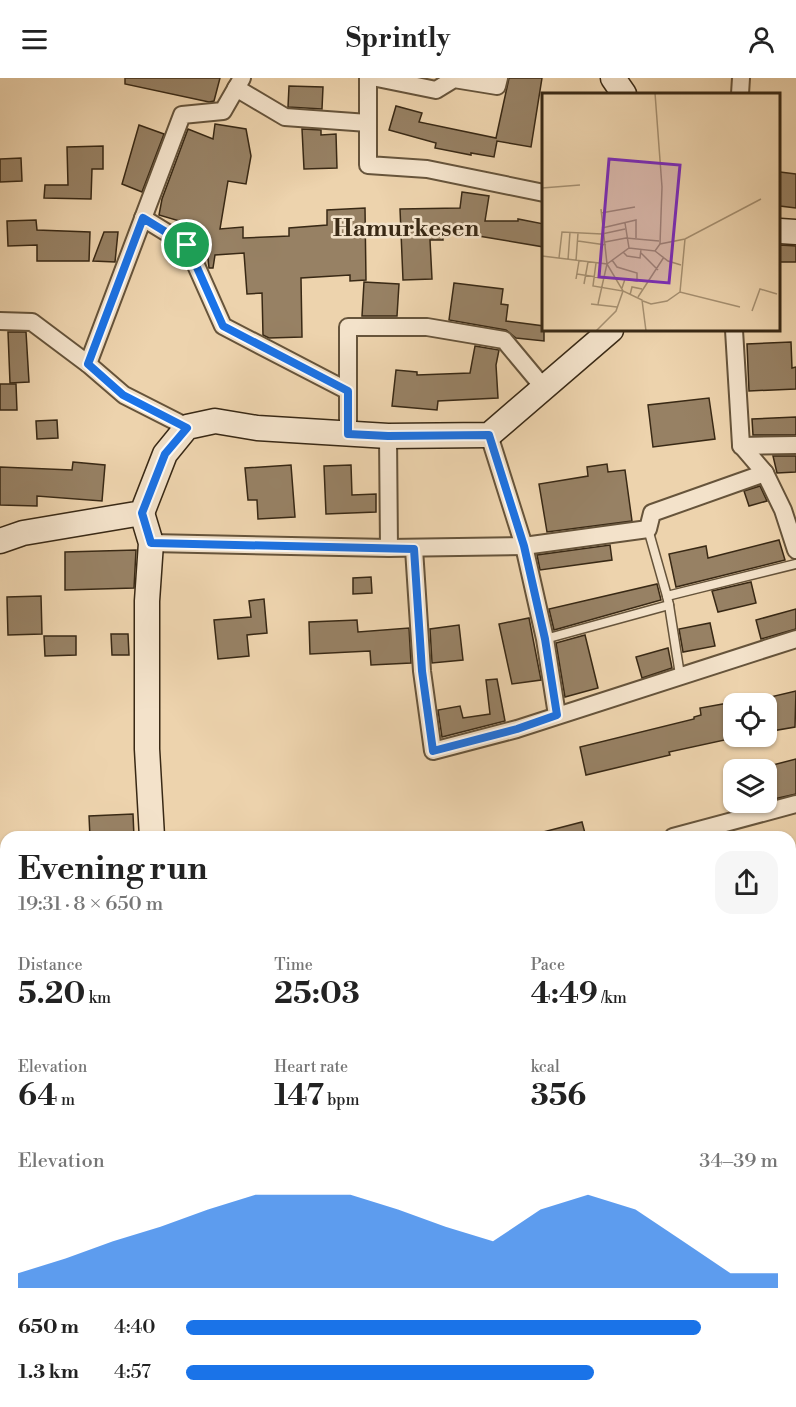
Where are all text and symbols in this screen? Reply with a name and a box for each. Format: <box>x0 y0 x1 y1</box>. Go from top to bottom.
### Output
text: Sprintly <box>346 22 450 56</box>
icon: menu <box>18 23 51 56</box>
icon: person <box>745 23 778 56</box>
inset map <box>542 93 781 332</box>
district label: Hamurkesen <box>333 214 479 244</box>
pin <box>161 219 212 270</box>
icon: arrive <box>170 228 203 261</box>
map controls <box>723 693 777 813</box>
button: locate <box>723 693 777 747</box>
button: layers <box>723 759 777 813</box>
text: Evening run <box>18 849 207 890</box>
button: share <box>715 851 778 914</box>
text: 19:31 · 8 × 650 m <box>18 892 163 917</box>
text: Distance <box>18 955 83 975</box>
text: Time <box>274 955 313 975</box>
text: Pace <box>531 955 565 975</box>
text: 5.20 <box>18 975 85 1013</box>
text: 25:03 <box>274 975 360 1013</box>
text: 4:49 <box>531 975 598 1013</box>
text: km <box>85 988 111 1008</box>
text: /km <box>598 988 627 1008</box>
text: Elevation <box>18 1057 87 1077</box>
text: Heart rate <box>274 1057 348 1077</box>
text: kcal <box>531 1057 560 1077</box>
text: 64 <box>18 1077 58 1115</box>
text: 147 <box>274 1077 324 1115</box>
text: 356 <box>531 1077 586 1115</box>
text: m <box>58 1090 75 1110</box>
text: bpm <box>324 1090 360 1110</box>
text: Elevation <box>18 1149 105 1174</box>
text: 34–39 m <box>699 1149 778 1174</box>
text: 650 m <box>18 1315 79 1340</box>
text: 4:40 <box>114 1315 156 1340</box>
text: 1.3 km <box>18 1360 79 1385</box>
text: 4:57 <box>114 1360 151 1385</box>

